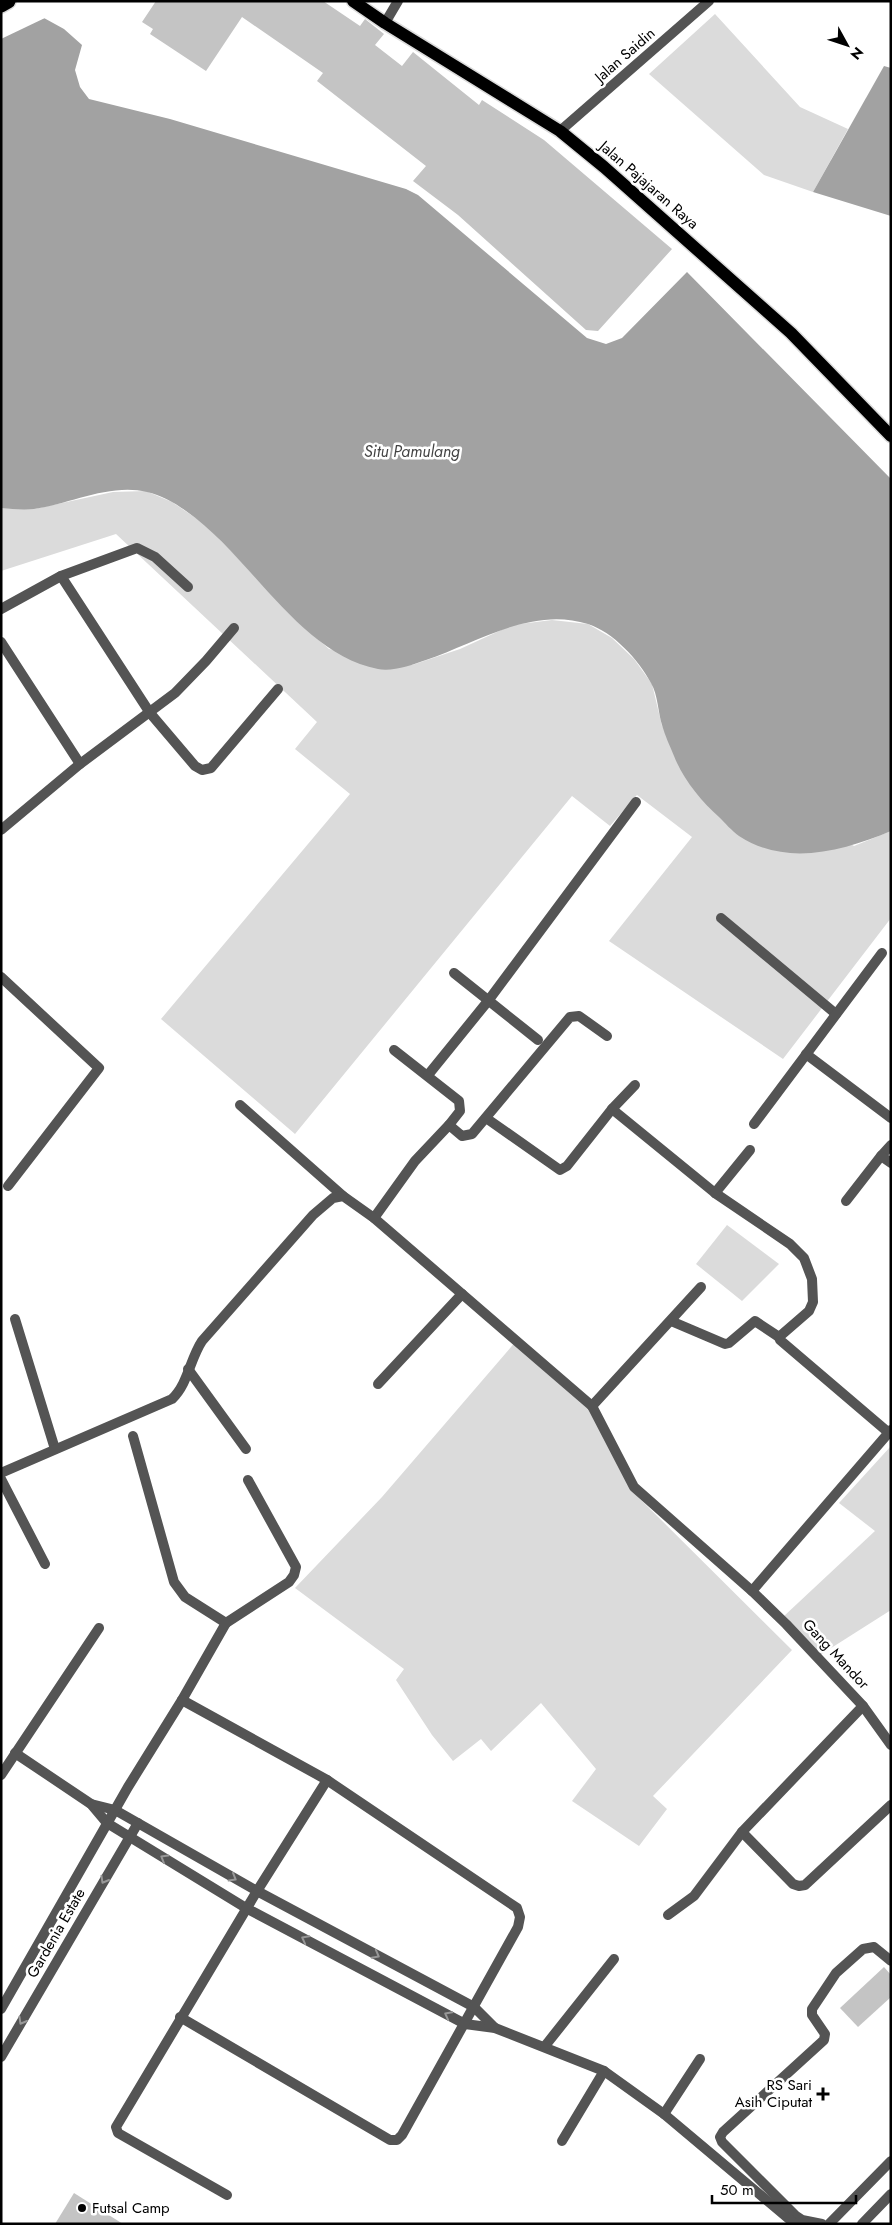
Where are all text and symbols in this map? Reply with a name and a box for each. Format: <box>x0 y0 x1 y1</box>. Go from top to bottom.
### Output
north arrow <box>822 20 872 70</box>
street label: Jalan Saidin <box>589 23 660 89</box>
text: N <box>846 43 868 64</box>
street label: Jalan Pajajaran Raya <box>593 134 703 234</box>
water label: Situ Pamulang <box>364 440 460 463</box>
street label: Gang Mandor <box>798 1614 875 1695</box>
one-way arrow <box>160 1855 169 1865</box>
one-way arrow <box>228 1871 237 1881</box>
one-way arrow <box>101 1875 111 1884</box>
street label: Gardenia Estate <box>21 1884 91 1982</box>
one-way arrow <box>301 1935 310 1945</box>
one-way arrow <box>371 1949 380 1959</box>
one-way arrow <box>445 2011 454 2021</box>
one-way arrow <box>19 2015 29 2024</box>
place label: RS Sari Asih Ciputat <box>735 2074 812 2113</box>
marker: RS Sari Asih Ciputat <box>816 2087 830 2101</box>
scale bar <box>712 2172 856 2204</box>
text: 50 m <box>720 2179 754 2201</box>
place label: Futsal Camp <box>92 2197 170 2219</box>
marker: Futsal Camp <box>76 2202 88 2214</box>

